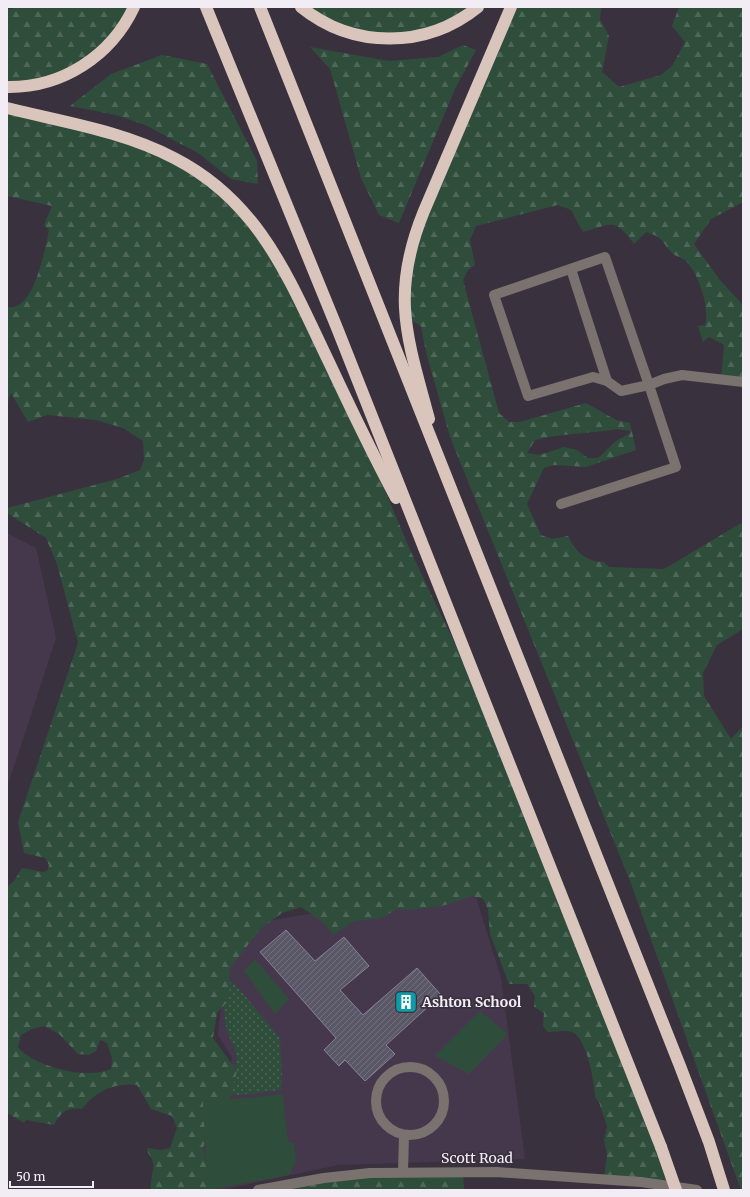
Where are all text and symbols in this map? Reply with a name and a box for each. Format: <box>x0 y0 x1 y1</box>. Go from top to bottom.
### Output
building icon: Ashton School <box>393 989 419 1015</box>
place label: Ashton School <box>421 993 522 1011</box>
street label: Scott Road <box>441 1149 514 1167</box>
scale bar <box>10 1163 93 1189</box>
text: 50 m <box>16 1169 45 1184</box>

